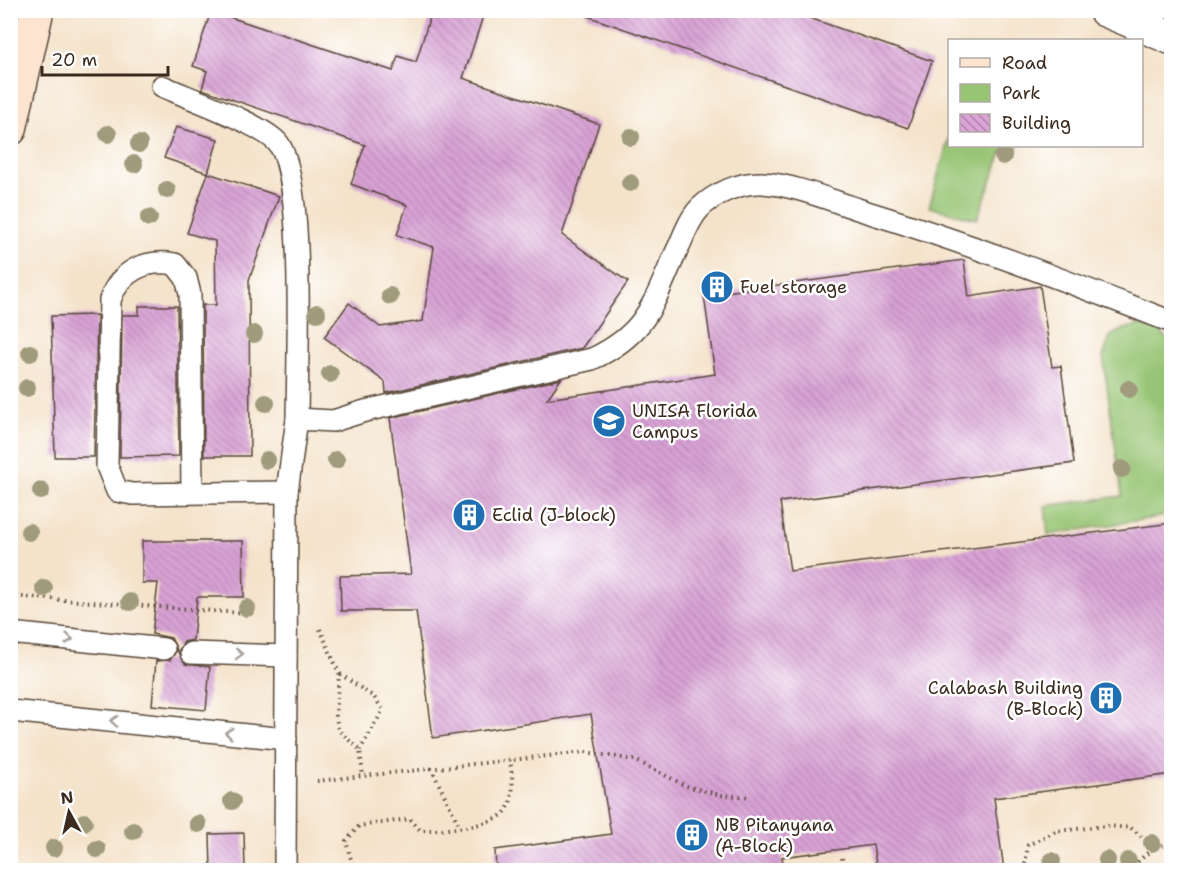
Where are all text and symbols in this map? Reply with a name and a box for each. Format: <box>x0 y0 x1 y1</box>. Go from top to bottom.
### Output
scale bar <box>42 39 168 77</box>
legend <box>948 39 1143 147</box>
text: 20 m <box>51 48 97 72</box>
text: Road <box>1002 51 1047 75</box>
text: Park <box>1002 81 1041 105</box>
text: Building <box>1002 111 1071 135</box>
building icon: Fuel storage <box>699 269 735 305</box>
place label: Fuel storage <box>740 275 847 299</box>
place label: UNISA Florida Campus <box>632 399 757 444</box>
school or university icon: UNISA Florida Campus <box>591 403 627 439</box>
building icon: Eclid (J-block) <box>451 497 487 533</box>
place label: Eclid (J-block) <box>492 503 616 527</box>
one-way arrow <box>64 632 73 645</box>
one-way arrow <box>234 648 243 661</box>
place label: Calabash Building (B-Block) <box>928 676 1083 721</box>
building icon: Calabash Building (B-Block) <box>1088 680 1124 716</box>
one-way arrow <box>109 715 118 728</box>
one-way arrow <box>224 727 234 740</box>
north arrow <box>39 782 99 842</box>
text: N <box>59 786 75 809</box>
place label: NB Pitanyana (A-Block) <box>715 813 834 858</box>
building icon: NB Pitanyana (A-Block) <box>674 817 710 853</box>

